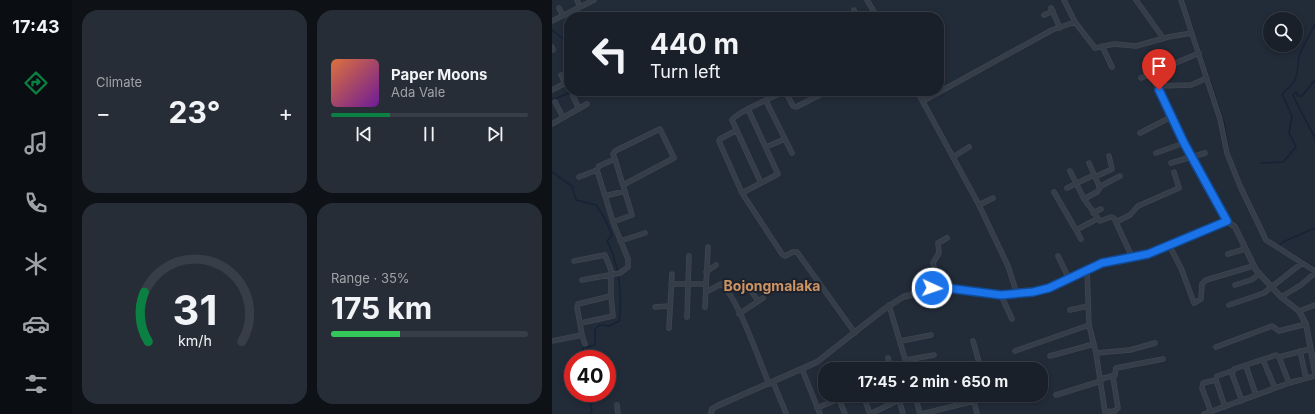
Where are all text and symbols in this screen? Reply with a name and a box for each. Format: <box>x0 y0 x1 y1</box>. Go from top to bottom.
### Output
map controls <box>1263 12 1303 52</box>
button: search <box>1263 12 1303 52</box>
text: 17:43 <box>12 16 60 37</box>
text: 440 m <box>650 27 739 61</box>
icon: left <box>584 28 636 80</box>
pin <box>1142 49 1176 90</box>
icon: arrive <box>1148 55 1170 77</box>
text: Turn left <box>650 61 720 82</box>
text: Paper Moons <box>391 65 487 84</box>
icon: directions <box>22 69 50 97</box>
text: Climate <box>96 74 142 90</box>
text: Ada Vale <box>391 84 445 100</box>
text: 23° <box>169 94 220 130</box>
text: − <box>96 100 111 126</box>
text: + <box>278 100 293 126</box>
icon: previous <box>353 123 375 145</box>
icon: pause <box>418 123 440 145</box>
icon: next <box>484 123 506 145</box>
icon: music <box>22 129 50 157</box>
icon: phone <box>22 189 50 217</box>
icon: climate <box>22 250 50 278</box>
position arrow <box>911 267 953 309</box>
text: Range · 35% <box>331 270 410 286</box>
district label: Bojongmalaka <box>724 277 820 294</box>
text: 31 <box>172 284 217 334</box>
text: 175 km <box>331 290 432 326</box>
icon: car <box>22 310 50 338</box>
text: km/h <box>178 331 211 348</box>
speed limit sign: 40 <box>564 350 616 402</box>
icon: filters <box>22 370 50 398</box>
text: 17:45 · 2 min · 650 m <box>858 372 1008 391</box>

